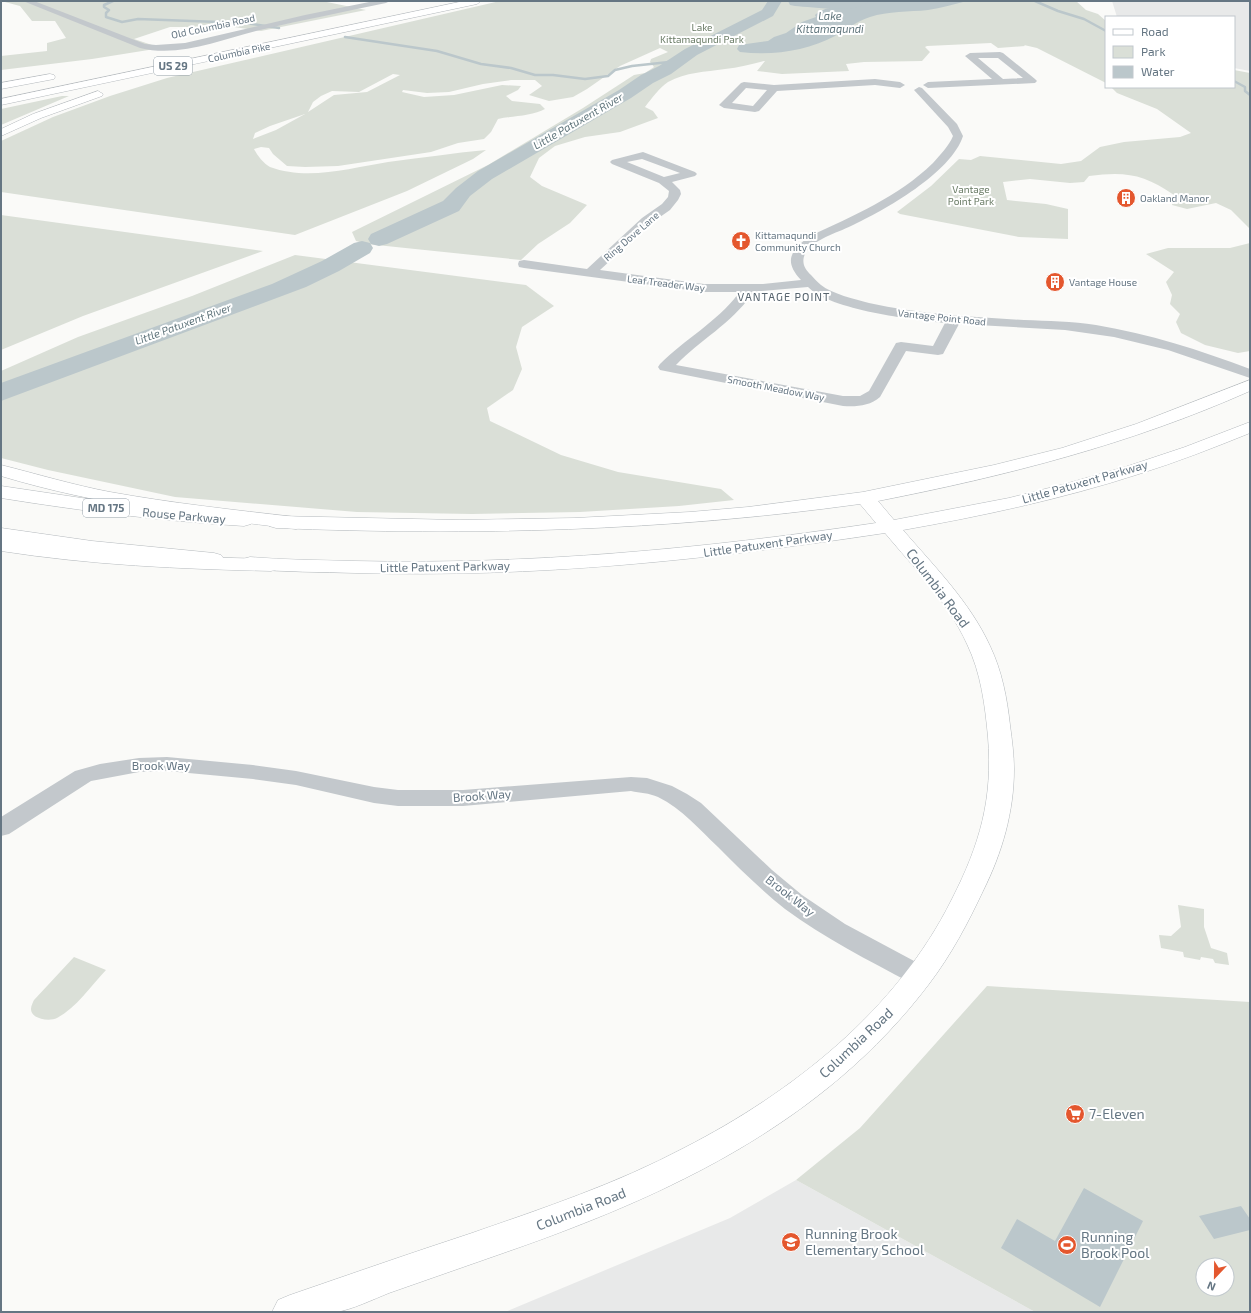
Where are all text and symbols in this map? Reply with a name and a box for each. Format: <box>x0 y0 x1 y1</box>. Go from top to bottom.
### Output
water label: Lake Kittamaqundi <box>796 9 864 35</box>
street label: Old Columbia Road <box>170 11 256 41</box>
legend <box>1105 16 1235 88</box>
park label: Lake Kittamaqundi Park <box>660 21 744 45</box>
text: Road <box>1141 24 1169 38</box>
street label: Columbia Pike <box>207 40 271 64</box>
text: Park <box>1141 44 1166 58</box>
road number: US 29 <box>154 57 192 75</box>
text: Water <box>1141 64 1175 78</box>
water label: Little Patuxent River <box>531 89 625 152</box>
park label: Vantage Point Park <box>948 183 994 207</box>
building icon: Oakland Manor <box>1115 187 1137 209</box>
place label: Oakland Manor <box>1140 192 1209 204</box>
street label: Ring Dove Lane <box>601 209 661 263</box>
place label: Kittamaqundi Community Church <box>755 229 841 253</box>
church icon: Kittamaqundi Community Church <box>730 230 752 252</box>
building icon: Vantage House <box>1044 271 1066 293</box>
street label: Leaf Treader Way <box>626 272 706 294</box>
place label: Vantage House <box>1069 276 1137 288</box>
district label: VANTAGE POINT <box>738 290 830 303</box>
water label: Little Patuxent River <box>133 300 233 347</box>
street label: Vantage Point Road <box>897 306 987 328</box>
street label: Smooth Meadow Way <box>726 373 826 403</box>
street label: Little Patuxent Parkway <box>1020 456 1150 506</box>
road number: MD 175 <box>83 499 129 517</box>
street label: Rouse Parkway <box>142 504 227 526</box>
street label: Little Patuxent Parkway <box>702 527 834 559</box>
street label: Columbia Road <box>903 545 974 631</box>
street label: Little Patuxent Parkway <box>380 558 511 574</box>
street label: Brook Way <box>132 758 191 772</box>
street label: Brook Way <box>452 786 512 804</box>
street label: Brook Way <box>763 872 818 919</box>
street label: Columbia Road <box>815 1004 896 1081</box>
supermarket icon: 7-Eleven <box>1064 1103 1086 1125</box>
place label: 7-Eleven <box>1089 1105 1145 1122</box>
street label: Columbia Road <box>534 1184 628 1233</box>
place label: Running Brook Elementary School <box>805 1225 925 1258</box>
place label: Running Brook Pool <box>1081 1228 1150 1261</box>
school or university icon: Running Brook Elementary School <box>780 1231 802 1253</box>
sports icon: Running Brook Pool <box>1056 1234 1078 1256</box>
north arrow <box>1195 1257 1235 1297</box>
text: N <box>1205 1279 1217 1294</box>

